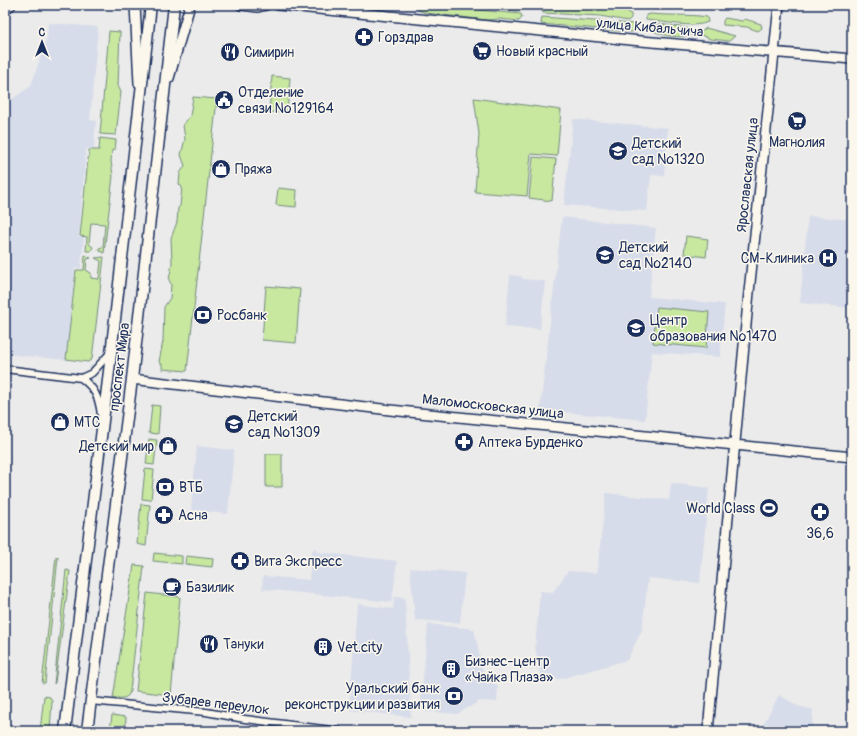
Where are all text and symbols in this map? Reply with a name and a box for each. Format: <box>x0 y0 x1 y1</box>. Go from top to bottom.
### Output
street label: улица Кибальчича <box>595 14 704 41</box>
north arrow <box>22 22 62 62</box>
text: С <box>39 26 46 39</box>
pharmacy icon: Горздрав <box>353 26 375 48</box>
place label: Горздрав <box>378 29 434 46</box>
supermarket icon: Новый красный <box>471 40 493 62</box>
restaurant icon: Симирин <box>219 41 241 63</box>
place label: Новый красный <box>496 43 588 60</box>
place label: Симирин <box>244 44 294 61</box>
place label: Отделение связи №129164 <box>238 84 334 117</box>
public building icon: Отделение связи №129164 <box>213 89 235 111</box>
supermarket icon: Магнолия <box>786 110 808 132</box>
street label: Ярославская улица <box>733 117 762 233</box>
place label: Магнолия <box>769 134 825 151</box>
place label: Детский сад №1320 <box>631 135 705 168</box>
school or university icon: Детский сад №1320 <box>607 140 629 162</box>
shop icon: Пряжа <box>210 158 232 180</box>
place label: Пряжа <box>235 161 272 178</box>
place label: Детский сад №2140 <box>618 239 692 272</box>
school or university icon: Детский сад №2140 <box>594 244 616 266</box>
hospital icon: СМ-Клиника <box>817 247 839 269</box>
place label: СМ-Клиника <box>741 250 814 267</box>
bank icon: Росбанк <box>192 304 214 326</box>
place label: Росбанк <box>217 307 267 324</box>
place label: Центр образования №1470 <box>650 312 777 345</box>
school or university icon: Центр образования №1470 <box>625 317 647 339</box>
street label: проспект Мира <box>106 322 133 412</box>
street label: Маломосковская улица <box>421 391 565 422</box>
place label: Детский сад №1309 <box>247 408 320 441</box>
shop icon: МТС <box>49 411 71 433</box>
school or university icon: Детский сад №1309 <box>223 413 245 435</box>
place label: МТС <box>74 414 101 431</box>
pharmacy icon: Аптека Бурденко <box>453 431 475 453</box>
place label: Аптека Бурденко <box>478 434 583 451</box>
shop icon: Детский мир <box>157 435 179 457</box>
place label: Детский мир <box>78 438 154 455</box>
bank icon: ВТБ <box>154 476 176 498</box>
place label: ВТБ <box>179 479 203 496</box>
sports icon: World Class <box>758 497 780 519</box>
place label: World Class <box>686 500 756 517</box>
pharmacy icon: 36,6 <box>809 501 831 523</box>
pharmacy icon: Асна <box>153 504 175 526</box>
place label: Асна <box>178 507 208 524</box>
place label: 36,6 <box>806 525 834 542</box>
pharmacy icon: Вита Экспресс <box>229 550 251 572</box>
place label: Вита Экспресс <box>254 553 342 570</box>
cafe icon: Базилик <box>161 576 183 598</box>
place label: Базилик <box>186 579 235 596</box>
restaurant icon: Тануки <box>198 633 220 655</box>
place label: Тануки <box>223 636 264 653</box>
building icon: Vet.city <box>312 636 334 658</box>
place label: Vet.city <box>337 639 382 656</box>
place label: Бизнес-центр «Чайка Плаза» <box>465 653 553 686</box>
building icon: Бизнес-центр «Чайка Плаза» <box>440 658 462 680</box>
place label: Уральский банк реконструкции и развития <box>285 680 440 713</box>
bank icon: Уральский банк реконструкции и развития <box>443 685 465 707</box>
street label: Зубарев переулок <box>161 688 271 719</box>

